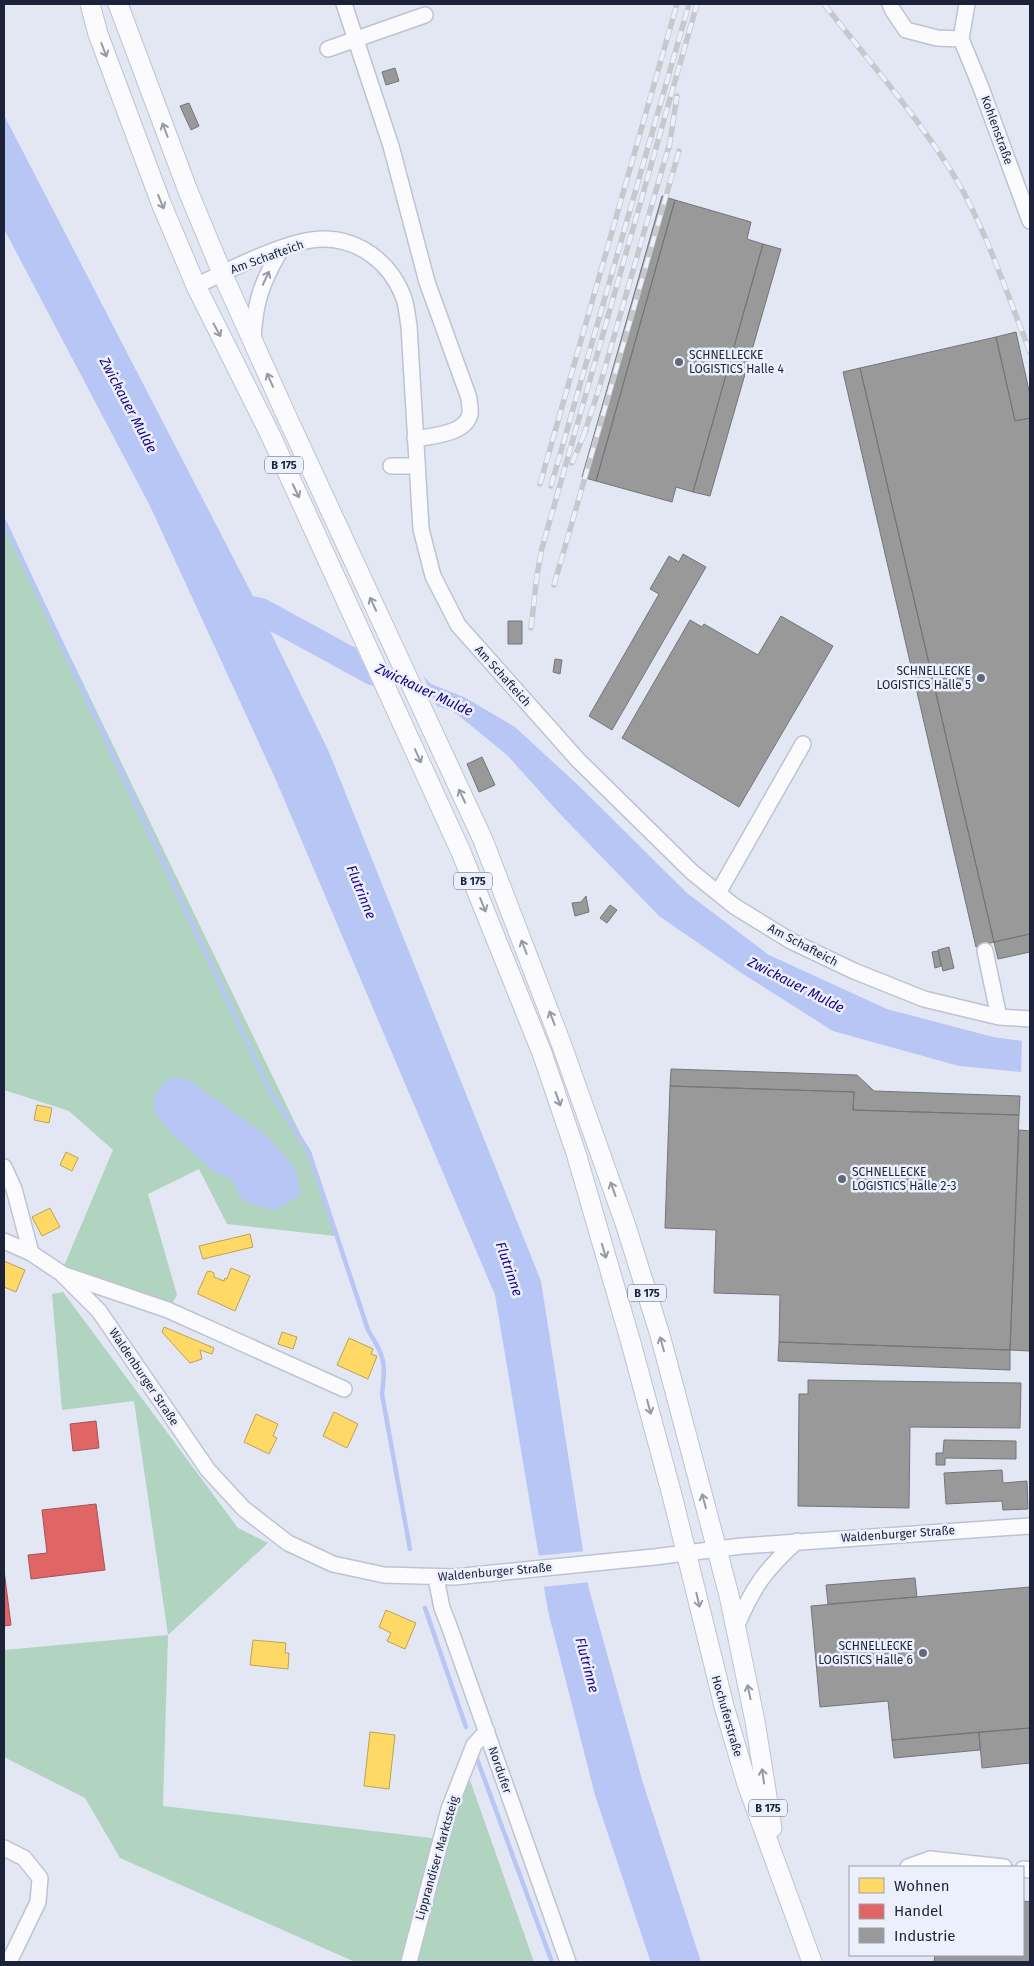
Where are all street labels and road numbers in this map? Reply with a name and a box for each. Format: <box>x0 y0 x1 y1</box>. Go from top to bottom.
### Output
street label: Kohlenstraße <box>978 94 1016 166</box>
street label: Am Schafteich <box>228 237 306 277</box>
road number: B 175 <box>265 456 303 474</box>
street label: Am Schafteich <box>472 643 534 709</box>
road number: B 175 <box>454 872 492 889</box>
street label: Am Schafteich <box>766 921 840 969</box>
road number: B 175 <box>628 1285 666 1302</box>
street label: Waldenburger Straße <box>106 1326 182 1428</box>
street label: Waldenburger Straße <box>840 1523 956 1545</box>
street label: Waldenburger Straße <box>437 1560 553 1584</box>
street label: Hochuferstraße <box>709 1674 745 1758</box>
street label: Nordufer <box>485 1745 515 1796</box>
street label: Lipprandiser Marktsteig <box>413 1793 462 1922</box>
road number: B 175 <box>749 1800 787 1816</box>

